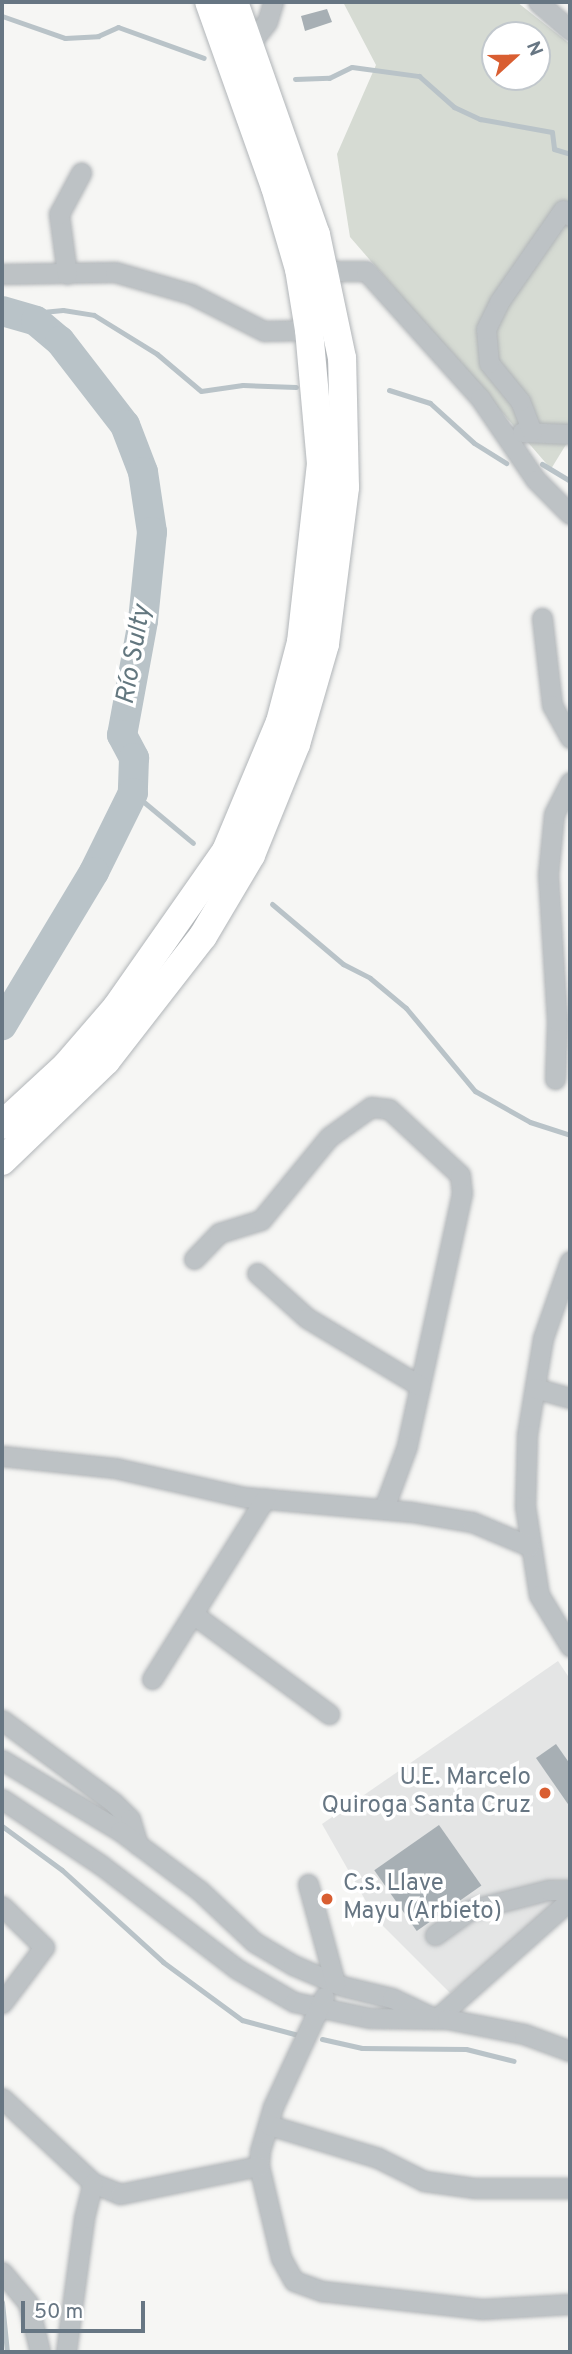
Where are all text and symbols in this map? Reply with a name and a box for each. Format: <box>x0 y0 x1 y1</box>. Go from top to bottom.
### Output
north arrow <box>481 21 551 91</box>
text: N <box>520 38 547 60</box>
water label: Río Sulty <box>111 603 159 707</box>
place label: U.E. Marcelo Quiroga Santa Cruz <box>322 1765 531 1821</box>
marker: U.E. Marcelo Quiroga Santa Cruz <box>537 1785 553 1801</box>
place label: C.s. Llave Mayu (Arbieto) <box>343 1871 502 1927</box>
marker: C.s. Llave Mayu (Arbieto) <box>317 1889 337 1909</box>
scale bar <box>24 2288 149 2332</box>
text: 50 m <box>34 2299 83 2326</box>

